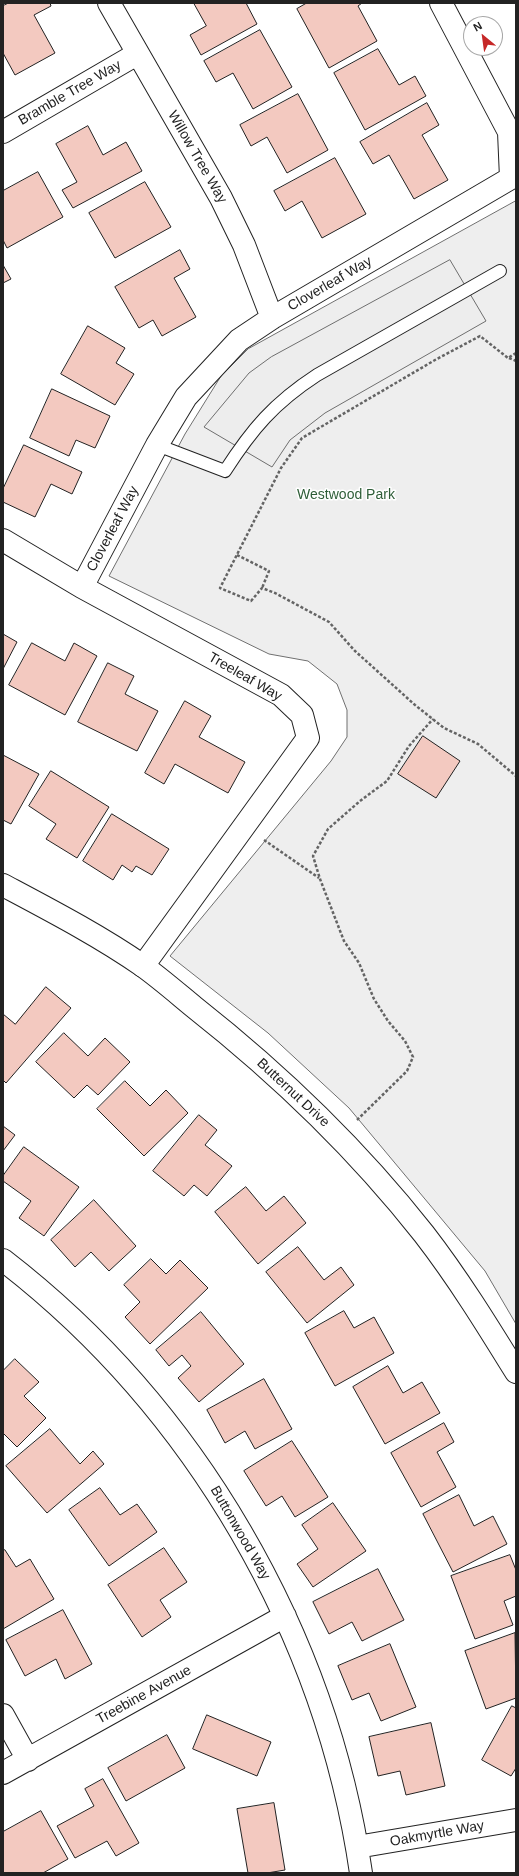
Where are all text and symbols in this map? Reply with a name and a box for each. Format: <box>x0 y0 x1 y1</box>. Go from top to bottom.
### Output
north arrow <box>463 16 503 56</box>
text: N <box>471 19 484 34</box>
street label: Bramble Tree Way <box>16 57 124 129</box>
street label: Willow Tree Way <box>164 108 230 206</box>
street label: Cloverleaf Way <box>285 253 375 315</box>
street label: Cloverleaf Way <box>83 483 143 575</box>
park label: Westwood Park <box>297 487 395 503</box>
street label: Treeleaf Way <box>205 649 285 705</box>
street label: Butternut Drive <box>253 1055 333 1131</box>
street label: Buttonwood Way <box>206 1483 274 1583</box>
street label: Treebine Avenue <box>94 1662 194 1728</box>
street label: Oakmyrtle Way <box>389 1817 485 1851</box>

